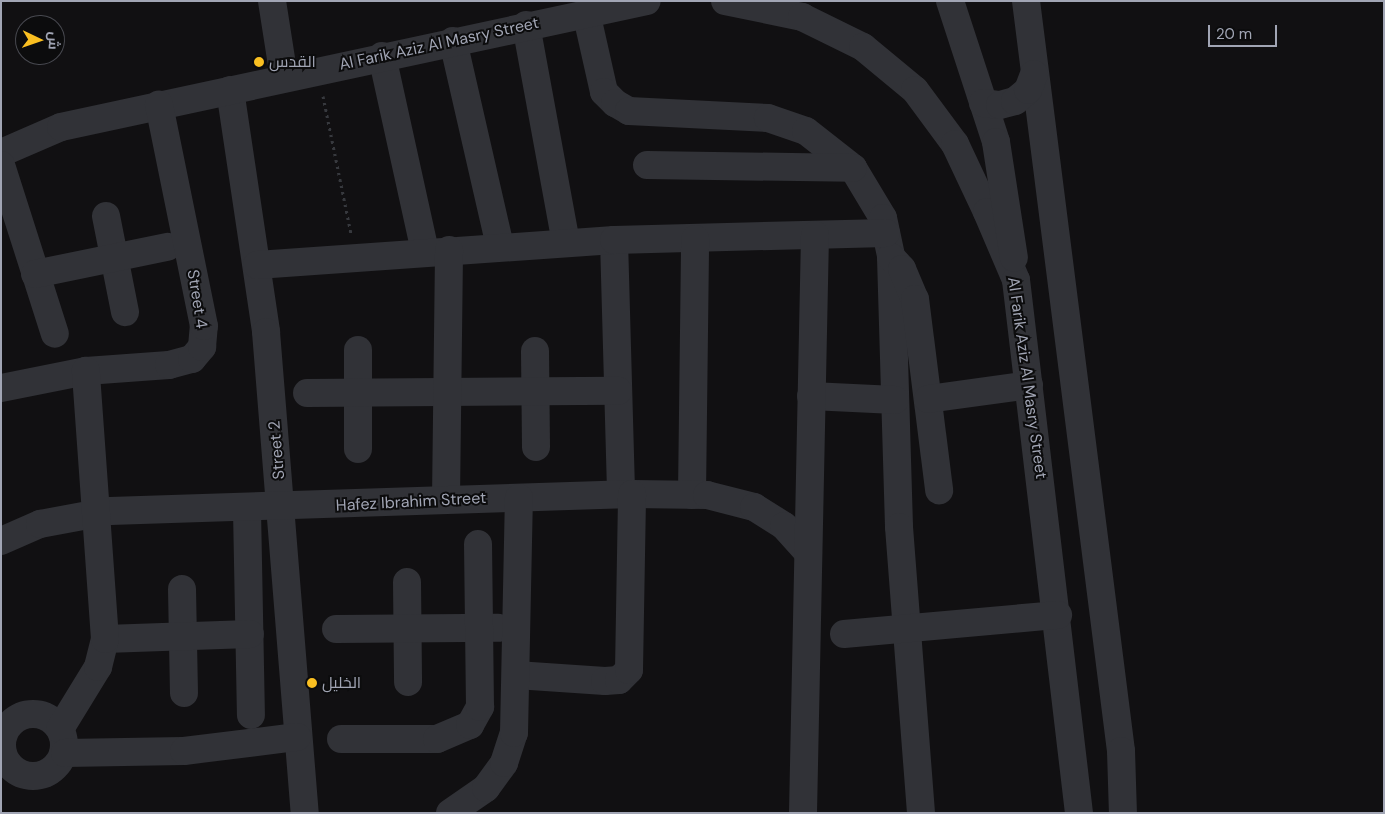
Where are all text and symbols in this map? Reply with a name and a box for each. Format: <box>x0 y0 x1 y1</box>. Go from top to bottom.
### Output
street label: Al Farik Aziz Al Masry Street <box>337 13 541 75</box>
north arrow <box>15 15 65 65</box>
scale bar <box>1210 15 1279 47</box>
text: 20 m <box>1216 24 1252 44</box>
text: ش <box>45 31 63 50</box>
place label: القدس <box>269 52 316 72</box>
marker: القدس <box>253 56 265 68</box>
street label: Street 4 <box>183 268 211 330</box>
street label: Al Farik Aziz Al Masry Street <box>1003 276 1051 480</box>
street label: Street 2 <box>265 420 289 480</box>
street label: Hafez Ibrahim Street <box>335 488 487 516</box>
place label: الخليل <box>322 673 361 693</box>
marker: الخليل <box>306 677 318 689</box>

